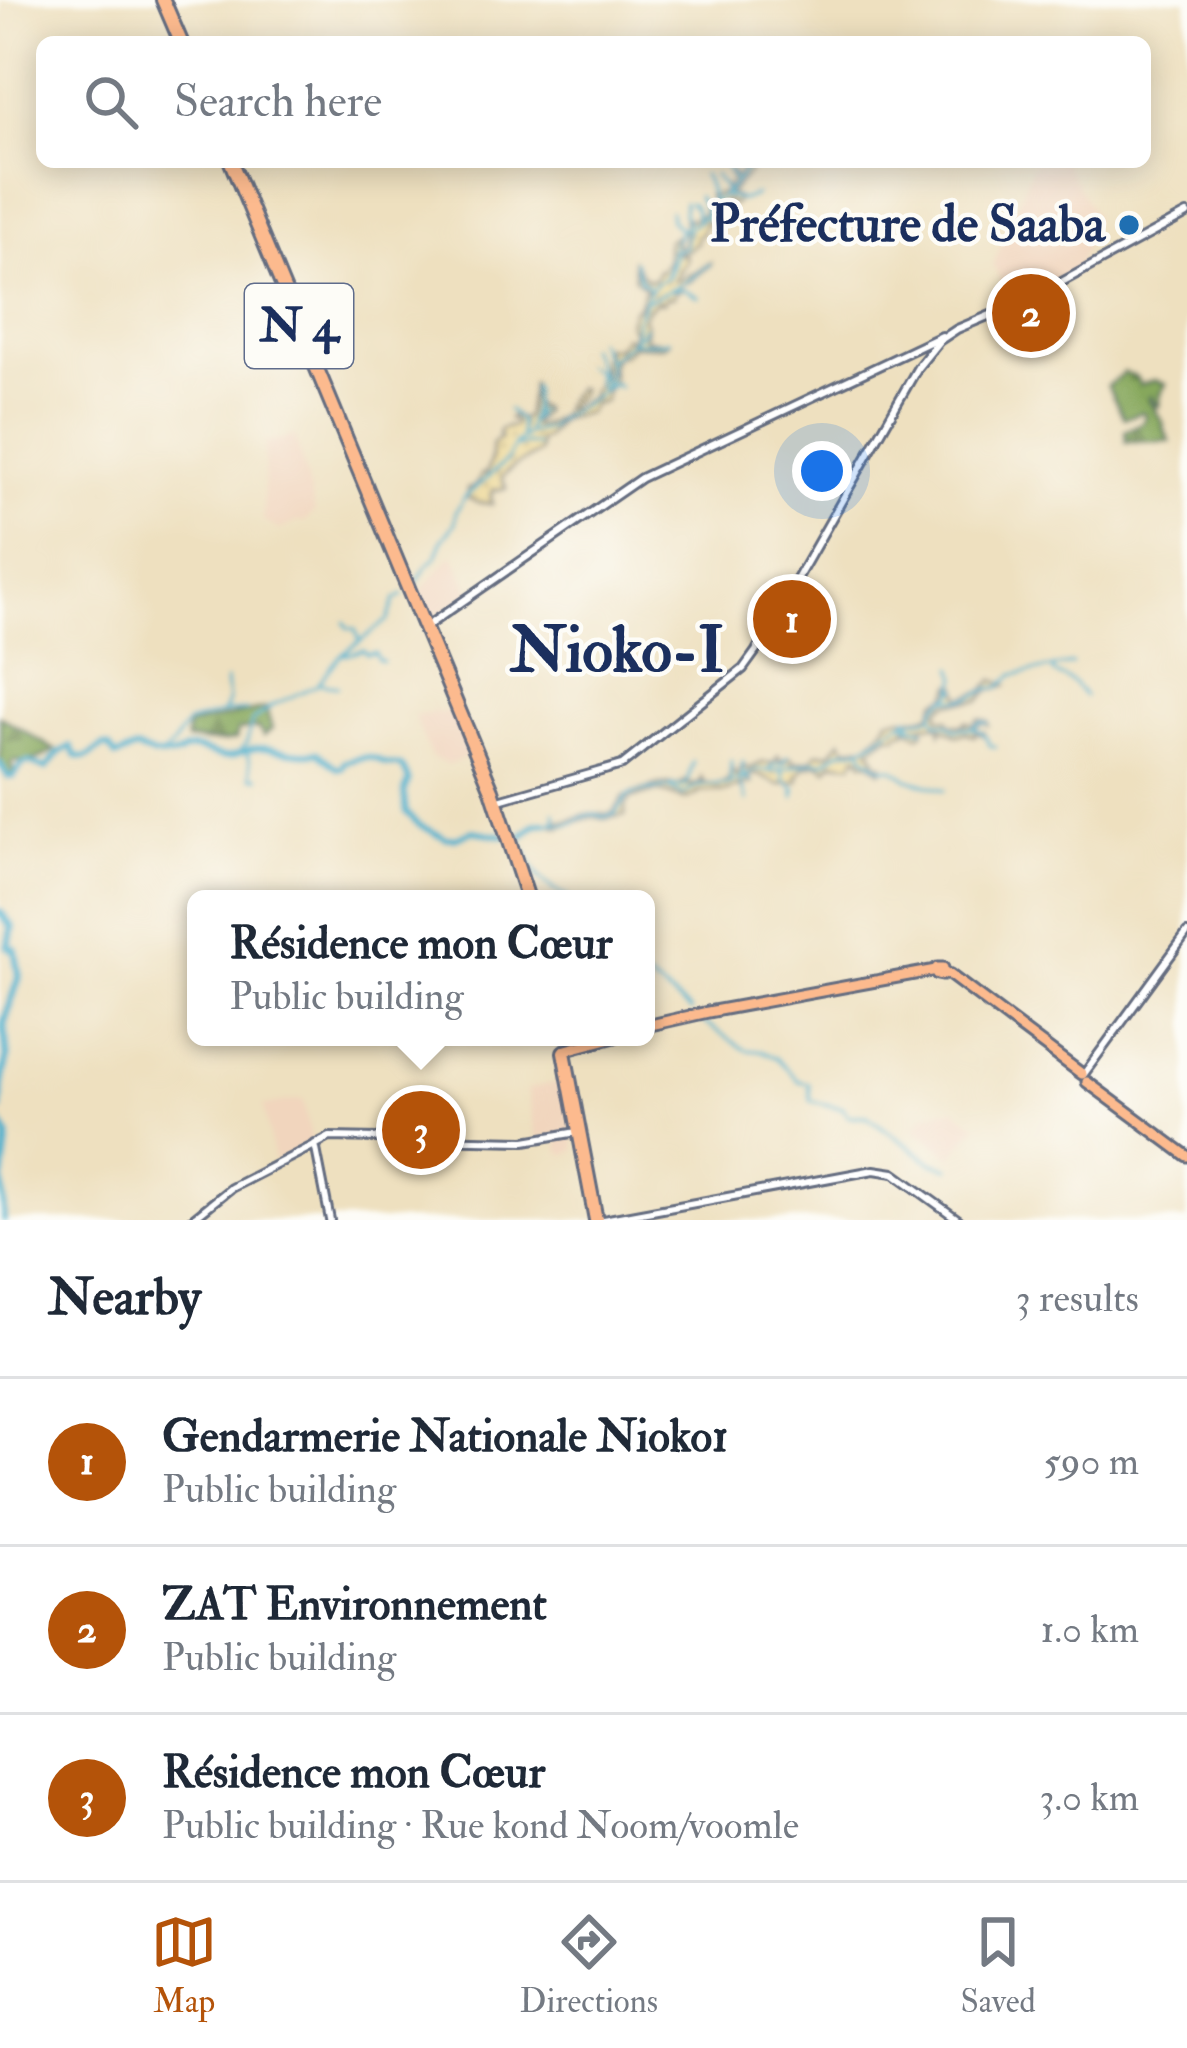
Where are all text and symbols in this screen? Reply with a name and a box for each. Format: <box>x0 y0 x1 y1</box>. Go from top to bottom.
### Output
search box <box>36 36 1151 168</box>
icon: search <box>78 69 144 135</box>
text: Search here <box>174 74 382 130</box>
place label: Préfecture de Saaba <box>710 193 1107 257</box>
marker: Préfecture de Saaba <box>1116 212 1142 238</box>
pin: 2 <box>992 268 1070 358</box>
road number: N 4 <box>245 284 353 368</box>
your location <box>792 441 852 501</box>
pin: 1 <box>753 574 831 664</box>
district label: Nioko-I <box>509 612 724 691</box>
popup <box>187 890 655 1046</box>
text: Résidence mon Cœur <box>229 916 613 972</box>
text: Public building <box>229 972 464 1021</box>
pin: 3 <box>382 1085 460 1175</box>
text: Nearby <box>48 1266 201 1330</box>
text: 3 results <box>1016 1274 1139 1323</box>
text: Gendarmerie Nationale Nioko1 <box>162 1409 728 1465</box>
text: 1 <box>80 1437 94 1486</box>
text: 590 m <box>1043 1437 1139 1486</box>
text: Public building <box>162 1465 396 1514</box>
text: ZAT Environnement <box>162 1577 547 1633</box>
text: 2 <box>77 1605 97 1654</box>
text: 1.0 km <box>1040 1605 1139 1654</box>
text: Public building <box>162 1633 396 1682</box>
text: Résidence mon Cœur <box>162 1745 545 1801</box>
text: 3 <box>80 1773 94 1822</box>
text: 3.0 km <box>1039 1773 1139 1822</box>
text: Public building · Rue kond Noom/voomle <box>162 1801 799 1850</box>
tab: Map <box>151 1909 217 2022</box>
tab: Directions <box>520 1909 658 2022</box>
tab: Saved <box>960 1909 1036 2022</box>

